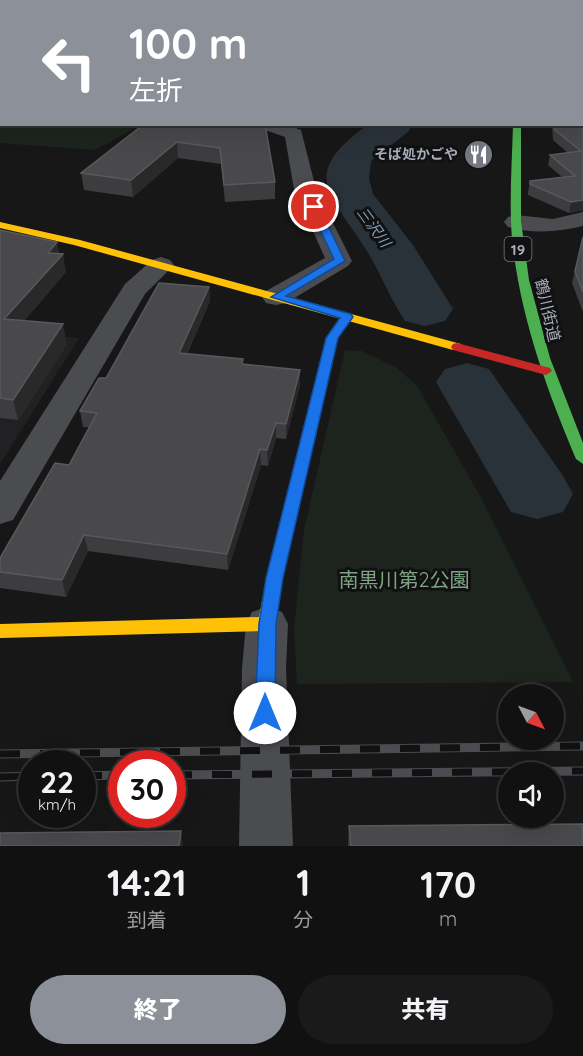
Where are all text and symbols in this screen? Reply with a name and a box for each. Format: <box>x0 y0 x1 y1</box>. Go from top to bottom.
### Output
text: 100 m <box>129 17 247 70</box>
icon: left <box>30 24 108 102</box>
text: 左折 <box>129 73 183 107</box>
restaurant icon: そば処かごや <box>463 138 495 170</box>
place label: そば処かごや <box>374 145 458 163</box>
pin <box>288 181 339 232</box>
icon: arrive <box>297 190 330 223</box>
water label: 三沢川 <box>353 203 396 252</box>
road number: 19 <box>504 237 532 261</box>
street label: 鶴川街道 <box>531 277 565 343</box>
park label: 南黒川第2公園 <box>338 567 470 592</box>
position arrow <box>233 681 297 745</box>
north arrow <box>498 684 564 750</box>
map controls <box>498 684 564 828</box>
speed limit sign: 30 <box>108 750 186 828</box>
button: sound <box>498 762 564 828</box>
text: 22 <box>40 763 74 801</box>
text: km/h <box>38 795 76 814</box>
text: 14:21 <box>107 860 186 905</box>
text: 1 <box>296 860 310 905</box>
text: 170 <box>420 862 476 907</box>
text: m <box>439 906 457 931</box>
text: 到着 <box>127 907 167 932</box>
text: 分 <box>293 907 313 932</box>
button: 終了 <box>30 975 286 1044</box>
button: 共有 <box>298 975 553 1044</box>

